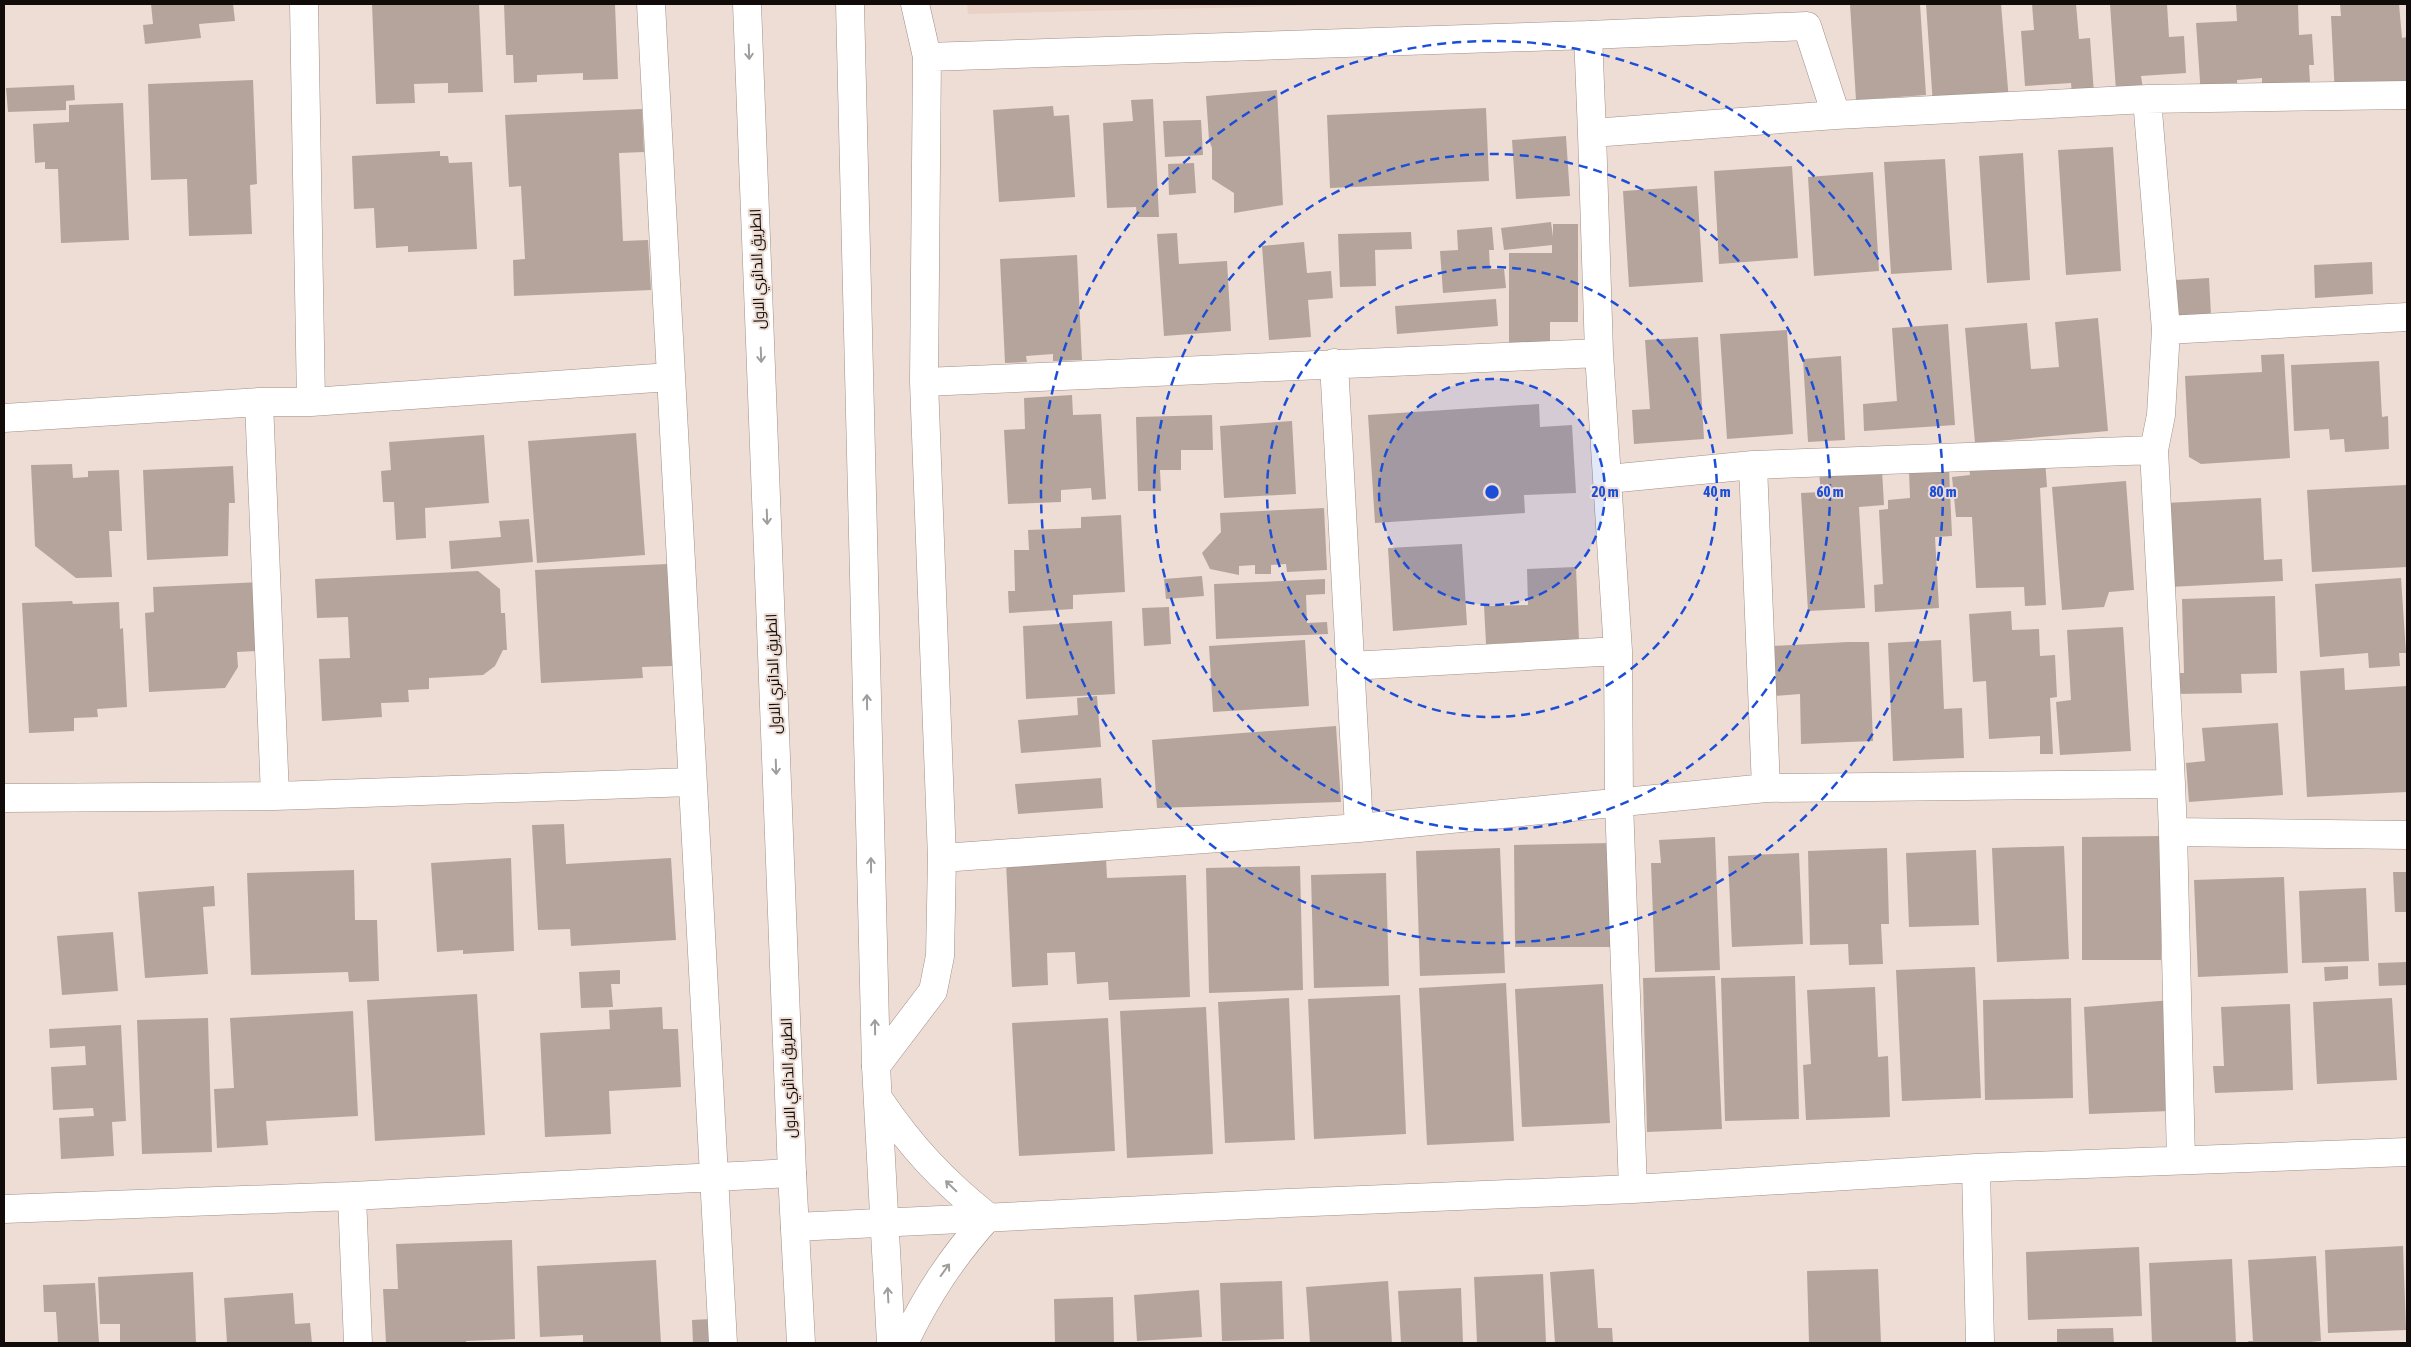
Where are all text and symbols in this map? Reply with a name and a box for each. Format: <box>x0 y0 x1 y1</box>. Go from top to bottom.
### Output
one-way arrow <box>745 44 754 60</box>
street label: الطريق الدائري الاول <box>746 208 772 330</box>
one-way arrow <box>756 346 765 362</box>
centre of rings <box>1483 483 1501 501</box>
text: 20 m <box>1592 483 1619 500</box>
text: 40 m <box>1703 483 1731 500</box>
text: 60 m <box>1817 483 1844 500</box>
text: 80 m <box>1930 483 1957 500</box>
one-way arrow <box>762 509 771 525</box>
street label: الطريق الدائري الاول <box>762 613 788 735</box>
one-way arrow <box>862 695 872 711</box>
one-way arrow <box>771 758 781 775</box>
one-way arrow <box>867 857 876 873</box>
street label: الطريق الدائري الاول <box>777 1017 803 1139</box>
one-way arrow <box>871 1020 880 1036</box>
one-way arrow <box>944 1180 957 1192</box>
one-way arrow <box>940 1263 950 1277</box>
one-way arrow <box>884 1287 893 1303</box>

